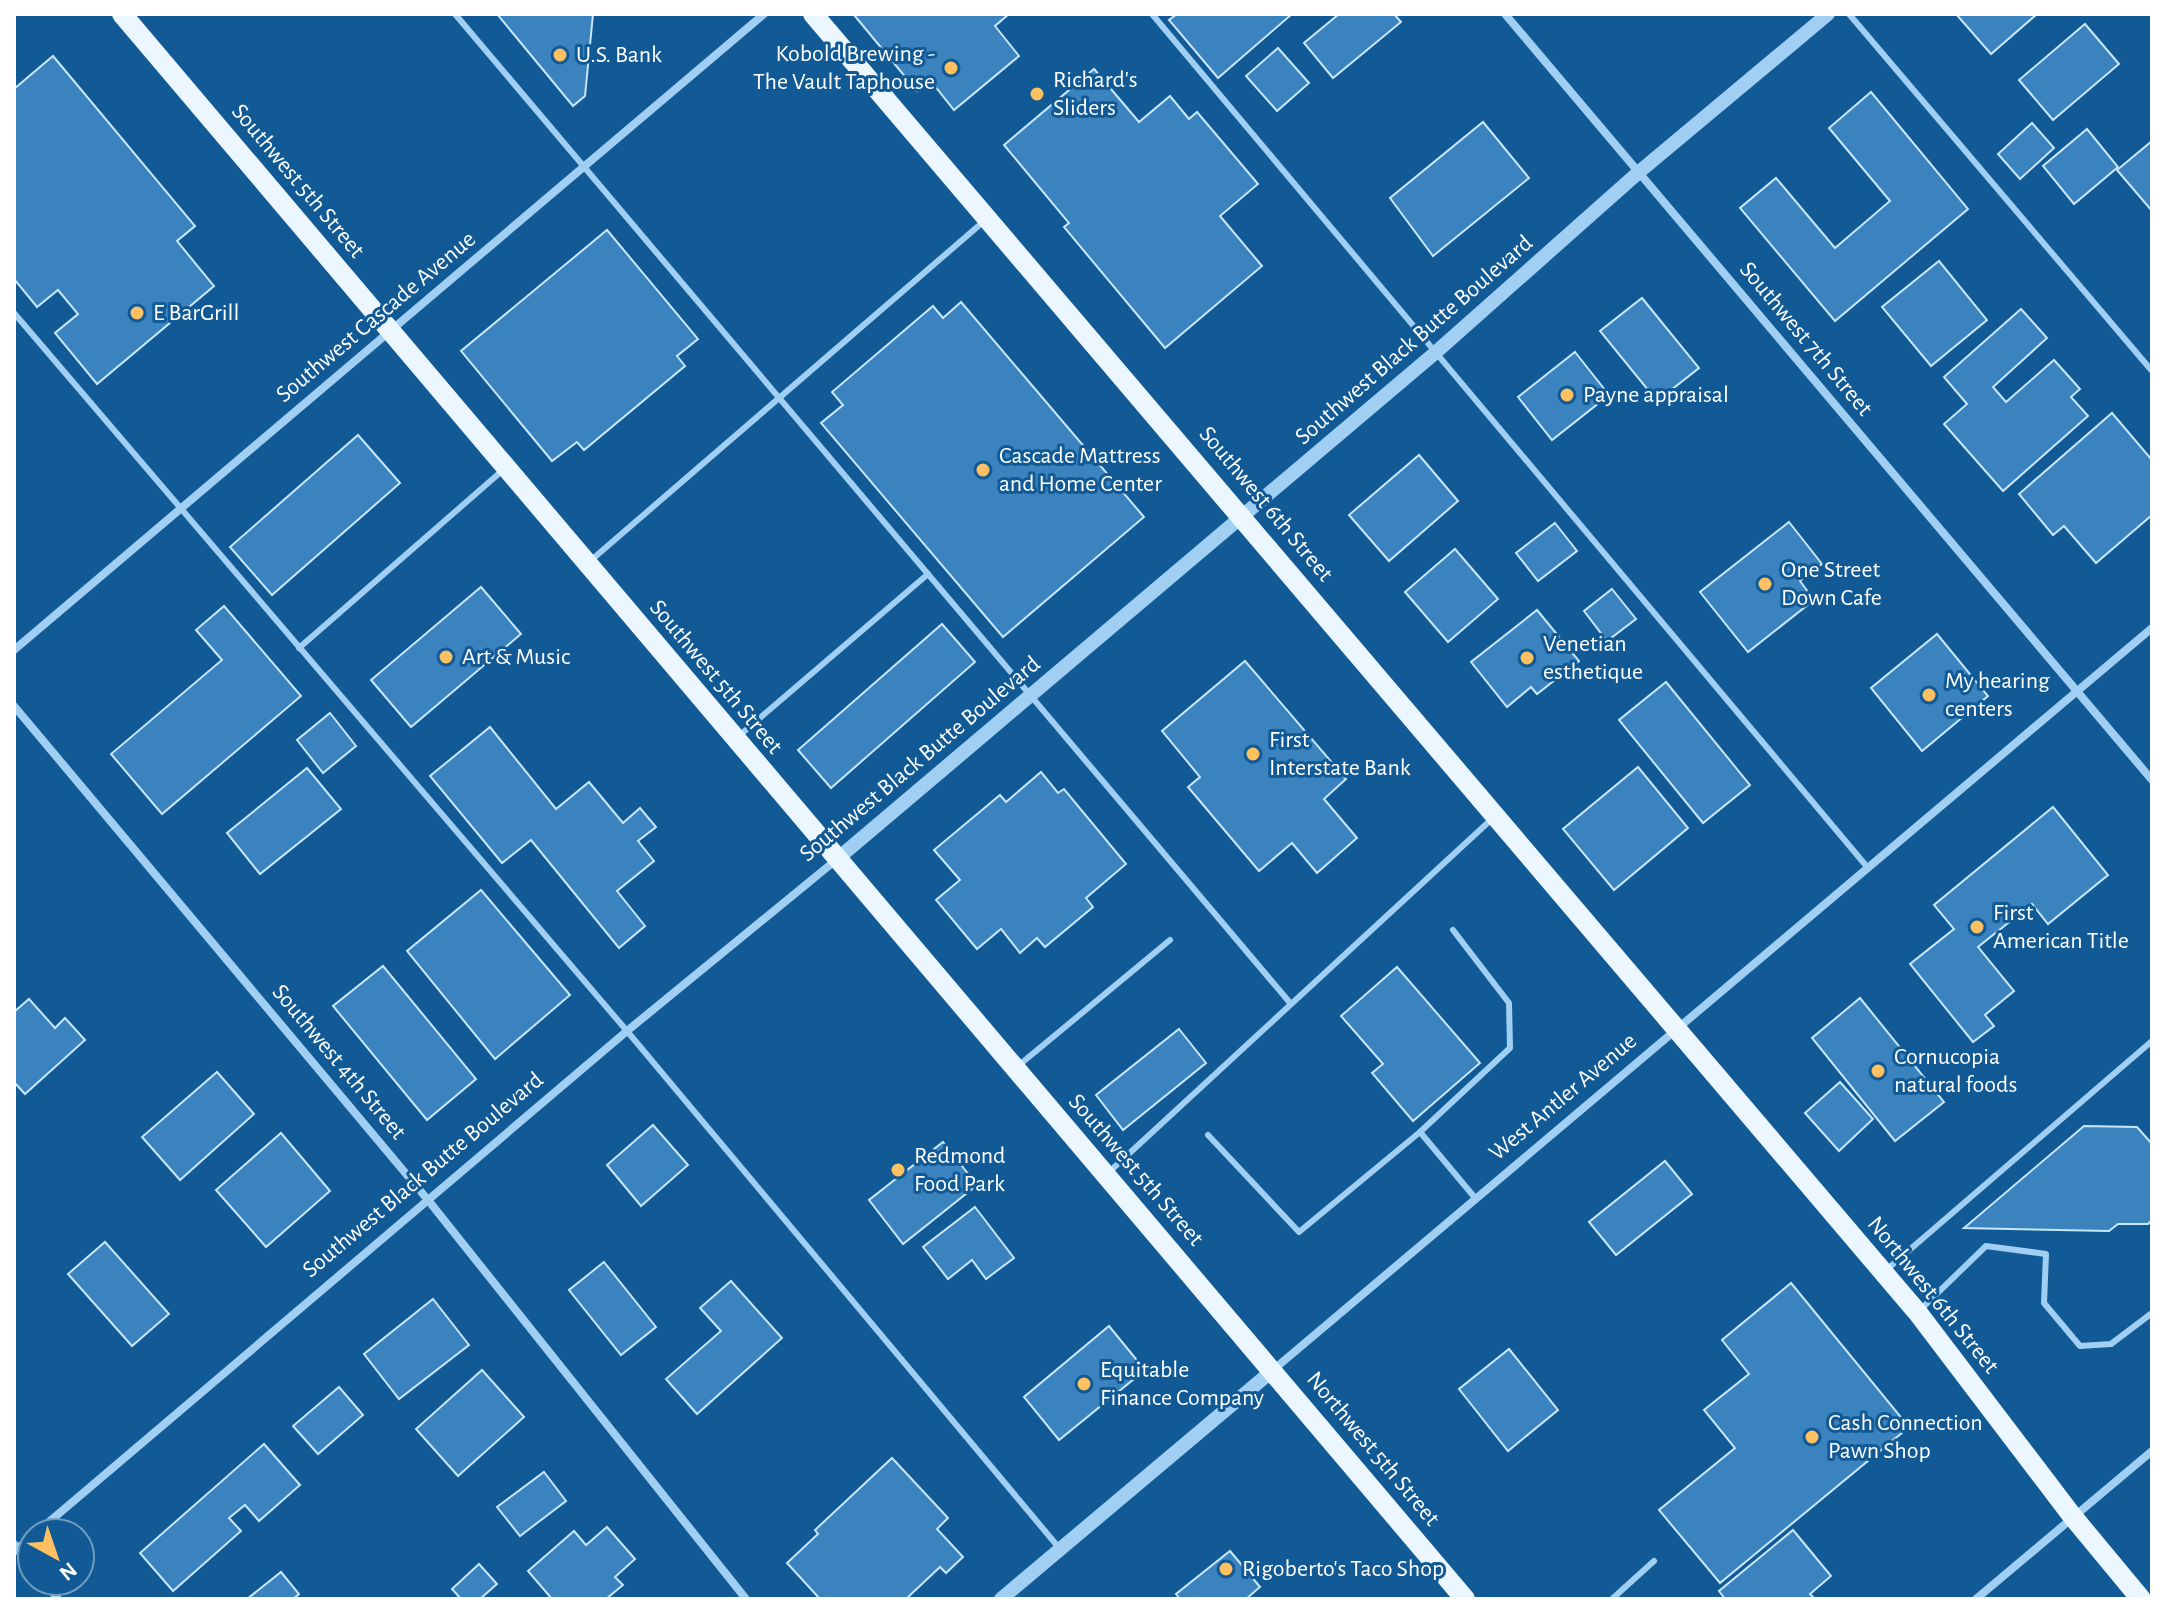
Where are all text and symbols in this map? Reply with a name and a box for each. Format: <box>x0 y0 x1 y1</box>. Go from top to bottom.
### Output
place label: Kobold Brewing - The Vault Taphouse <box>753 42 935 94</box>
place label: U.S. Bank <box>576 43 662 67</box>
marker: U.S. Bank <box>551 46 569 64</box>
marker: Kobold Brewing - The Vault Taphouse <box>942 59 960 77</box>
place label: Richard's Sliders <box>1053 68 1138 120</box>
marker: Richard's Sliders <box>1028 85 1046 103</box>
street label: Southwest 5th Street <box>227 100 369 263</box>
street label: Southwest Cascade Avenue <box>272 227 480 407</box>
street label: Southwest Black Butte Boulevard <box>1291 231 1537 449</box>
street label: Southwest 7th Street <box>1735 258 1877 421</box>
place label: E BarGrill <box>153 301 239 325</box>
marker: E BarGrill <box>128 304 146 322</box>
place label: Payne appraisal <box>1583 383 1729 407</box>
marker: Payne appraisal <box>1558 386 1576 404</box>
street label: Southwest 6th Street <box>1195 422 1338 586</box>
place label: Cascade Mattress and Home Center <box>999 444 1162 496</box>
marker: Cascade Mattress and Home Center <box>974 461 992 479</box>
place label: One Street Down Cafe <box>1781 558 1882 610</box>
marker: One Street Down Cafe <box>1756 575 1774 593</box>
street label: Southwest 5th Street <box>645 596 787 759</box>
place label: Venetian esthetique <box>1543 632 1643 684</box>
place label: Art & Music <box>462 645 570 669</box>
marker: Art & Music <box>437 648 455 666</box>
marker: Venetian esthetique <box>1518 649 1536 667</box>
street label: Southwest Black Butte Boulevard <box>795 652 1045 866</box>
place label: My hearing centers <box>1945 669 2050 721</box>
marker: My hearing centers <box>1920 686 1938 704</box>
place label: First Interstate Bank <box>1269 728 1411 780</box>
marker: First Interstate Bank <box>1244 745 1262 763</box>
place label: First American Title <box>1993 901 2129 953</box>
marker: First American Title <box>1968 918 1986 936</box>
street label: Southwest 4th Street <box>267 980 411 1144</box>
street label: West Antler Avenue <box>1485 1029 1641 1165</box>
place label: Cornucopia natural foods <box>1894 1045 2017 1097</box>
marker: Cornucopia natural foods <box>1869 1062 1887 1080</box>
street label: Southwest Black Butte Boulevard <box>298 1068 548 1282</box>
street label: Southwest 5th Street <box>1064 1089 1208 1251</box>
place label: Redmond Food Park <box>914 1144 1006 1196</box>
marker: Redmond Food Park <box>889 1161 907 1179</box>
street label: Northwest 6th Street <box>1863 1212 2004 1378</box>
place label: Equitable Finance Company <box>1100 1358 1264 1410</box>
street label: Northwest 5th Street <box>1302 1367 1444 1531</box>
marker: Equitable Finance Company <box>1075 1375 1093 1393</box>
place label: Cash Connection Pawn Shop <box>1828 1411 1983 1463</box>
marker: Cash Connection Pawn Shop <box>1803 1428 1821 1446</box>
north arrow <box>16 1517 96 1597</box>
place label: Rigoberto's Taco Shop <box>1242 1557 1444 1581</box>
text: N <box>55 1558 81 1585</box>
marker: Rigoberto's Taco Shop <box>1217 1560 1235 1578</box>

